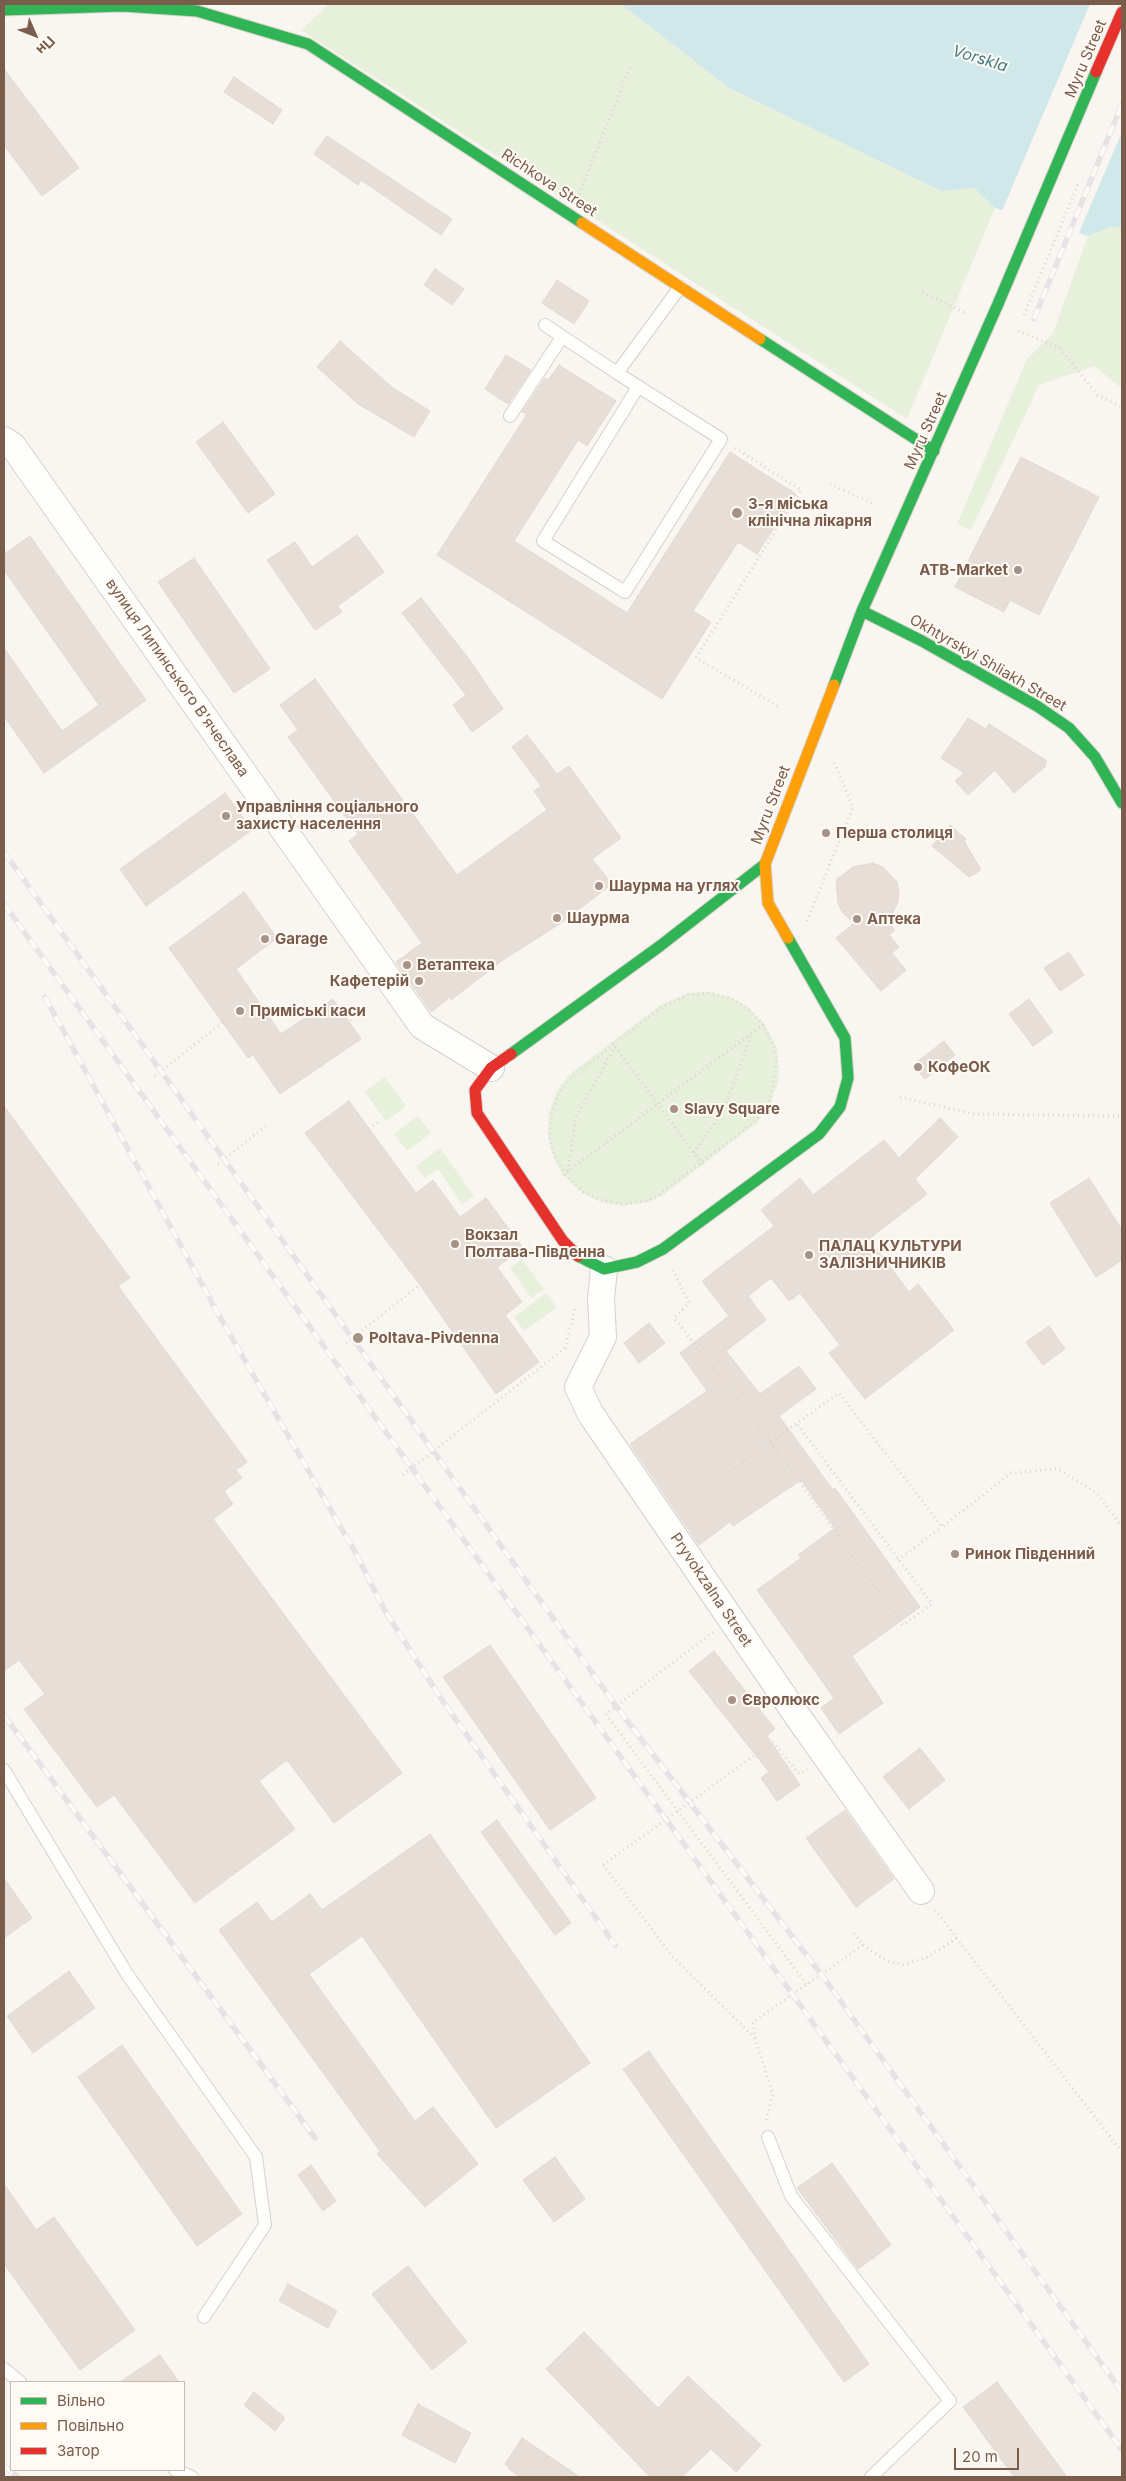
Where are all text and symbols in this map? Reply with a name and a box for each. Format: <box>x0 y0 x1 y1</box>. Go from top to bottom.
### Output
north arrow <box>10 10 60 60</box>
street label: Myru Street <box>1061 17 1111 101</box>
text: Пн <box>33 33 59 59</box>
water label: Vorskla <box>950 42 1010 76</box>
street label: Richkova Street <box>498 145 600 221</box>
street label: Myru Street <box>901 389 951 473</box>
place label: 3-я міська клінічна лікарня <box>748 495 872 530</box>
marker: 3-я міська клінічна лікарня <box>730 506 744 520</box>
place label: ATB-Market <box>919 561 1008 579</box>
marker: ATB-Market <box>1012 564 1024 576</box>
street label: вулиця Липинського В'ячеслава <box>101 576 253 780</box>
street label: Okhtyrskyi Shliakh Street <box>906 611 1070 715</box>
street label: Myru Street <box>748 763 794 847</box>
place label: Управління соціального захисту населення <box>236 798 419 833</box>
marker: Управління соціального захисту населення <box>220 810 232 822</box>
place label: Перша столиця <box>836 824 953 842</box>
marker: Перша столиця <box>820 827 832 839</box>
place label: Шаурма на углях <box>609 877 739 895</box>
marker: Шаурма на углях <box>593 880 605 892</box>
place label: Шаурма <box>567 909 630 927</box>
place label: Аптека <box>867 910 921 928</box>
marker: Шаурма <box>551 912 563 924</box>
marker: Аптека <box>851 913 863 925</box>
place label: Garage <box>275 930 328 948</box>
marker: Garage <box>259 933 271 945</box>
place label: Ветаптека <box>417 956 495 974</box>
marker: Ветаптека <box>401 959 413 971</box>
place label: Кафетерій <box>330 972 409 990</box>
marker: Кафетерій <box>413 975 425 987</box>
place label: Приміські каси <box>250 1002 366 1020</box>
marker: Приміські каси <box>234 1005 246 1017</box>
place label: КофеОК <box>928 1058 990 1076</box>
marker: КофеОК <box>912 1061 924 1073</box>
place label: Slavy Square <box>684 1100 780 1118</box>
marker: Slavy Square <box>668 1103 680 1115</box>
place label: Вокзал Полтава-Південна <box>465 1226 605 1261</box>
place label: ПАЛАЦ КУЛЬТУРИ ЗАЛIЗНИЧНИКIВ <box>819 1237 962 1272</box>
marker: Вокзал Полтава-Південна <box>449 1238 461 1250</box>
marker: ПАЛАЦ КУЛЬТУРИ ЗАЛIЗНИЧНИКIВ <box>803 1249 815 1261</box>
place label: Poltava-Pivdenna <box>369 1329 499 1347</box>
marker: Poltava-Pivdenna <box>351 1331 365 1345</box>
street label: Pryvokzalna Street <box>666 1530 756 1650</box>
place label: Ринок Південний <box>965 1545 1095 1563</box>
marker: Ринок Південний <box>949 1548 961 1560</box>
place label: Євролюкс <box>742 1691 820 1709</box>
marker: Євролюкс <box>726 1694 738 1706</box>
legend <box>10 2381 185 2471</box>
text: Вільно <box>57 2391 105 2410</box>
text: Повільно <box>57 2416 124 2435</box>
scale bar <box>956 2438 1021 2470</box>
text: Затор <box>57 2441 100 2460</box>
text: 20 m <box>962 2447 998 2466</box>

